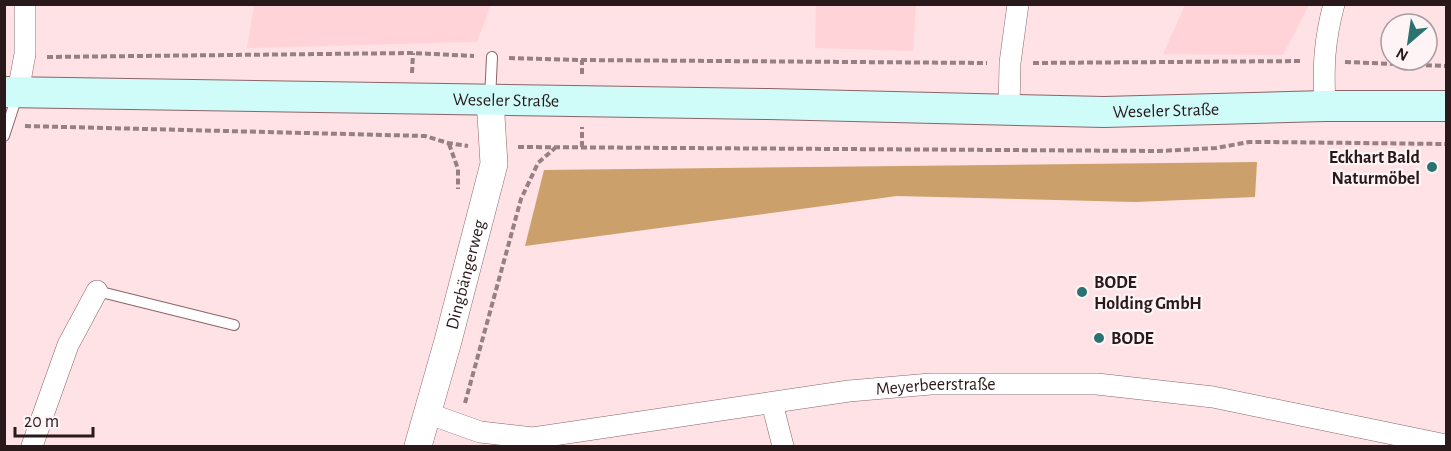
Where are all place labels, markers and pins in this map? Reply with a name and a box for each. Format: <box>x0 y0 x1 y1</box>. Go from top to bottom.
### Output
place label: Eckhart Bald Naturmöbel <box>1329 149 1421 188</box>
marker: Eckhart Bald Naturmöbel <box>1425 160 1439 174</box>
place label: BODE Holding GmbH <box>1094 274 1202 313</box>
marker: BODE Holding GmbH <box>1075 285 1089 299</box>
place label: BODE <box>1111 330 1154 348</box>
marker: BODE <box>1092 331 1106 345</box>

